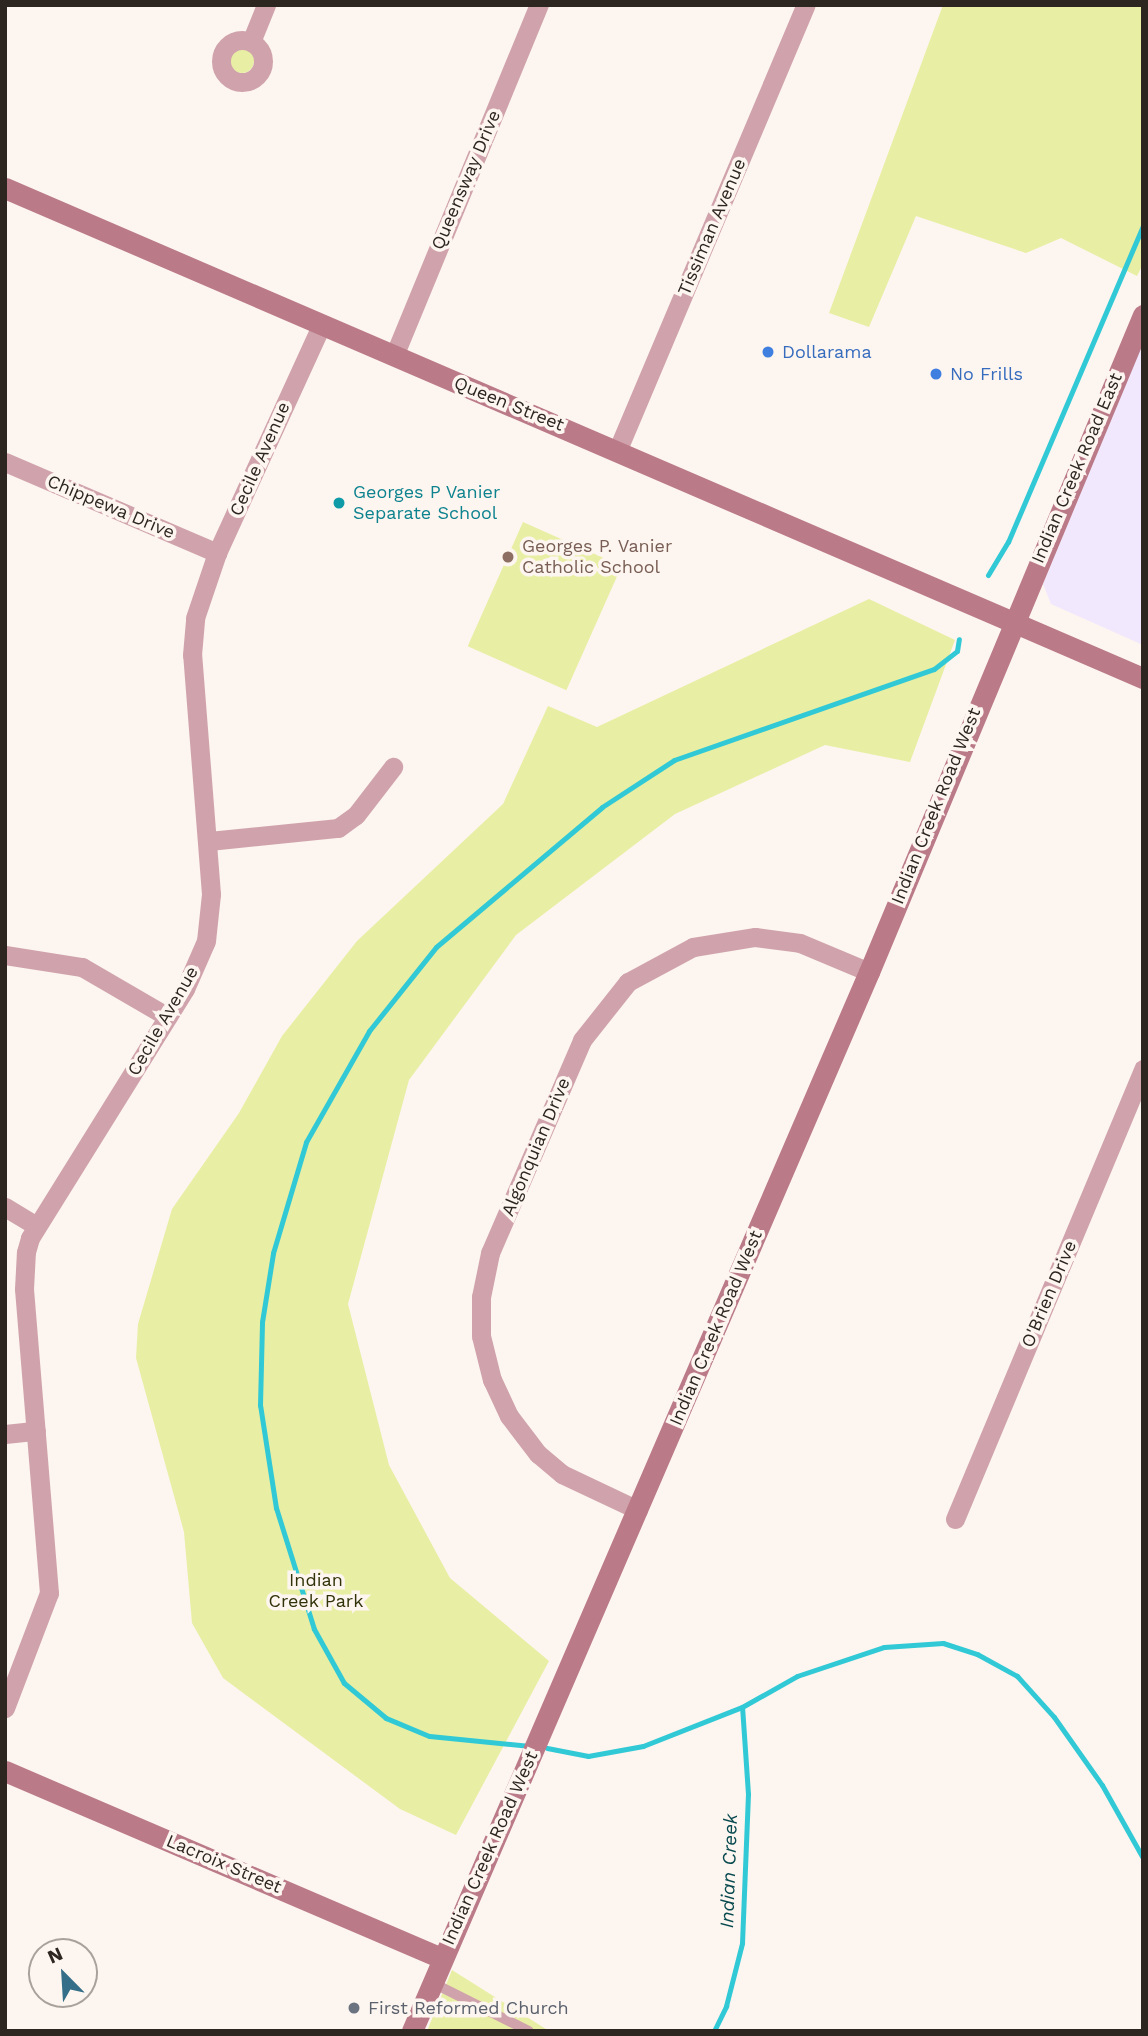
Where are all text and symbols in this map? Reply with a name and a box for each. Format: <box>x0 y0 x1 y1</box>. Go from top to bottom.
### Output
street label: Queensway Drive <box>427 107 505 253</box>
street label: Tissiman Avenue <box>673 155 751 299</box>
place label: Dollarama <box>782 341 872 363</box>
marker: Dollarama <box>760 344 776 360</box>
place label: No Frills <box>950 363 1023 385</box>
marker: No Frills <box>928 366 944 382</box>
street label: Indian Creek Road East <box>1027 369 1127 567</box>
street label: Queen Street <box>451 372 567 436</box>
street label: Cecile Avenue <box>225 398 295 520</box>
street label: Chippewa Drive <box>44 470 178 544</box>
place label: Georges P Vanier Separate School <box>353 482 501 524</box>
marker: Georges P Vanier Separate School <box>331 495 347 511</box>
place label: Georges P. Vanier Catholic School <box>522 536 673 578</box>
marker: Georges P. Vanier Catholic School <box>500 549 516 565</box>
street label: Indian Creek Road West <box>887 704 985 908</box>
street label: Cecile Avenue <box>123 962 203 1080</box>
street label: Algonquian Drive <box>497 1075 575 1219</box>
street label: Indian Creek Road West <box>665 1227 767 1429</box>
street label: O'Brien Drive <box>1017 1237 1081 1351</box>
park label: Indian Creek Park <box>268 1570 364 1612</box>
street label: Indian Creek Road West <box>437 1747 543 1949</box>
water label: Indian Creek <box>716 1813 742 1929</box>
street label: Lacroix Street <box>163 1830 285 1898</box>
north arrow <box>28 1938 98 2008</box>
text: N <box>44 1942 66 1969</box>
place label: First Reformed Church <box>368 1997 569 2019</box>
marker: First Reformed Church <box>346 2000 362 2016</box>

